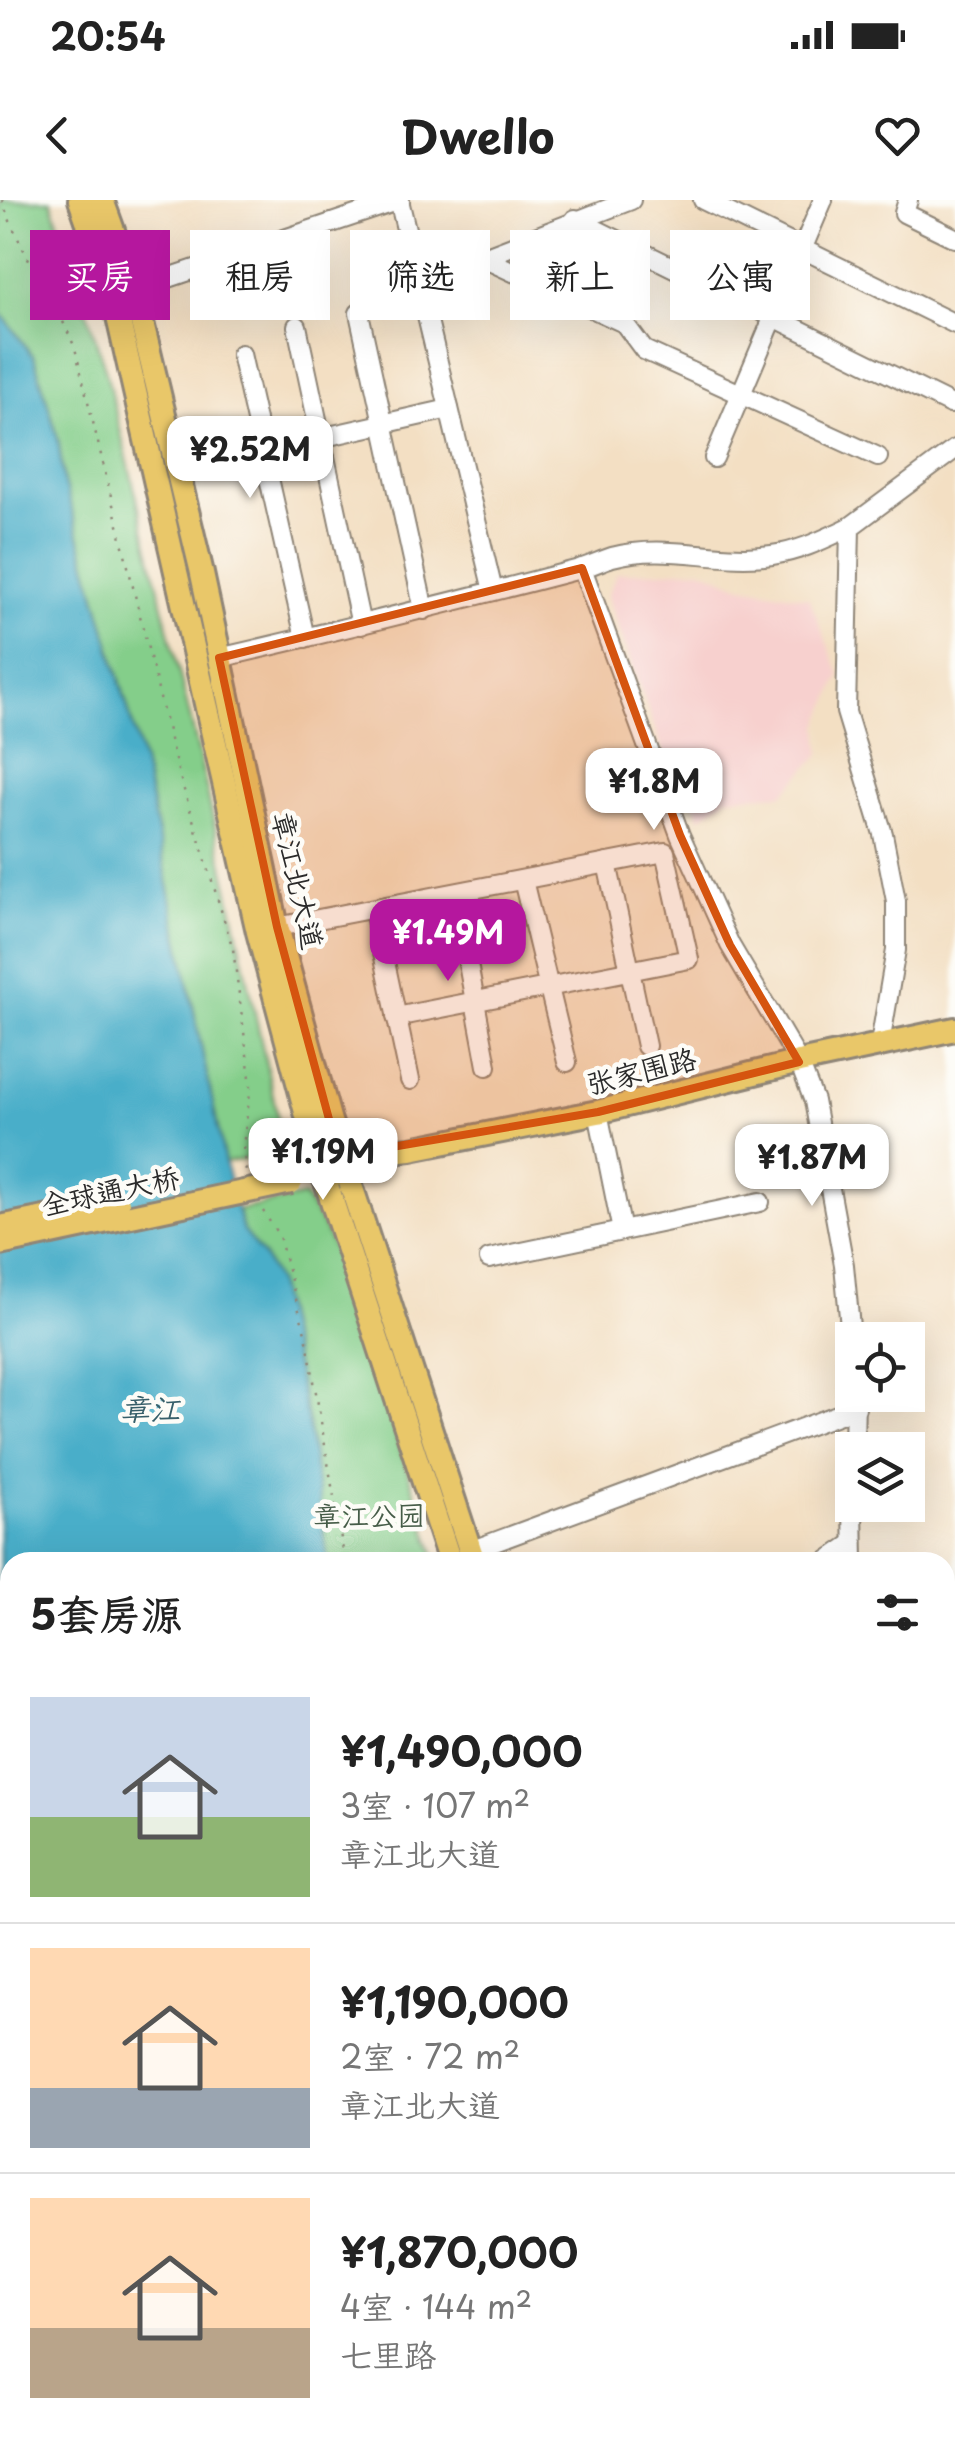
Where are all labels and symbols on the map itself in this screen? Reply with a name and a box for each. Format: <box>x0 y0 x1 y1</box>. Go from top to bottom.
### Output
pin: ¥2.52M <box>169 416 331 501</box>
pin: ¥1.8M <box>584 748 724 833</box>
street label: 章江北大道 <box>262 807 336 953</box>
pin: ¥1.49M <box>367 899 529 984</box>
street label: 张家围路 <box>581 1036 701 1104</box>
pin: ¥1.19M <box>242 1118 404 1203</box>
pin: ¥1.87M <box>731 1124 893 1209</box>
street label: 全球通大桥 <box>37 1154 183 1226</box>
water label: 章江 <box>120 1385 182 1430</box>
park label: 章江公园 <box>313 1493 425 1536</box>

